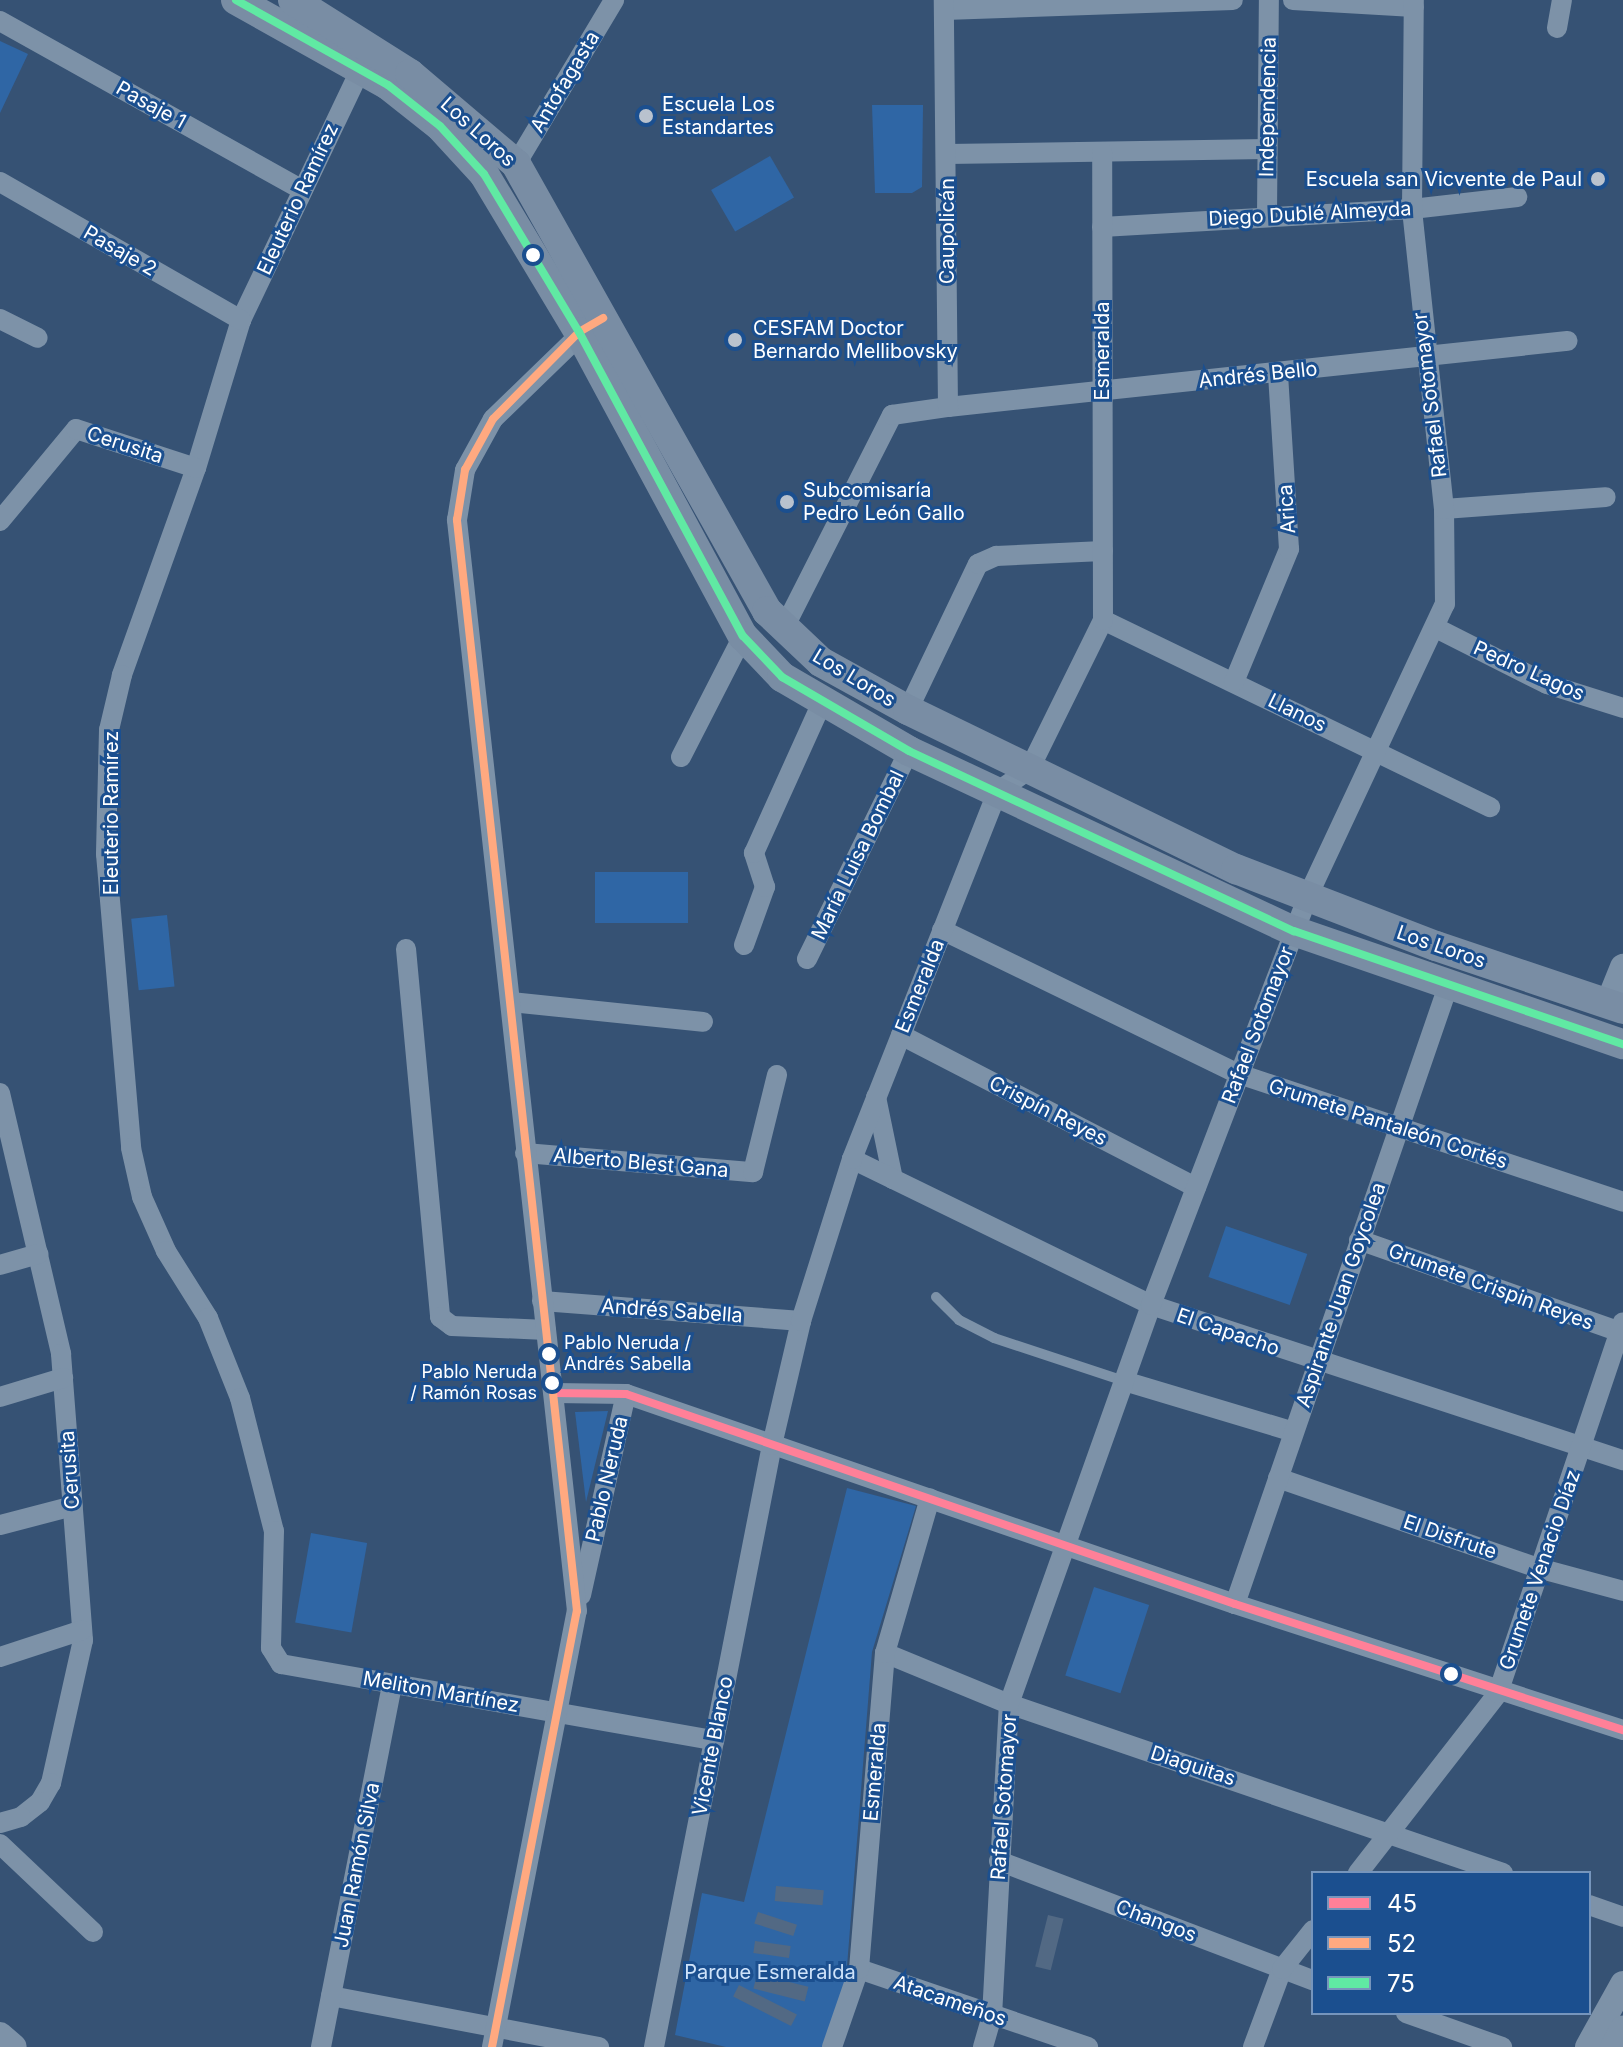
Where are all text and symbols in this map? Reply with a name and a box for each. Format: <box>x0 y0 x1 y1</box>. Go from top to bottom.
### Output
street label: Antofagasta <box>525 27 605 137</box>
street label: Independencia <box>1255 37 1281 177</box>
street label: Pasaje 1 <box>112 76 190 134</box>
street label: Los Loros <box>436 92 520 172</box>
place label: Escuela Los Estandartes <box>662 92 775 139</box>
marker: Escuela Los Estandartes <box>637 107 655 125</box>
street label: Eleuterio Ramírez <box>252 119 344 279</box>
place label: Escuela san Vicvente de Paul <box>1306 167 1582 191</box>
marker: Escuela san Vicvente de Paul <box>1589 170 1607 188</box>
street label: Caupolicán <box>935 178 959 284</box>
street label: Diego Dublé Almeyda <box>1208 197 1412 231</box>
street label: Pasaje 2 <box>79 221 161 281</box>
unlabelled marker <box>525 247 541 263</box>
street label: Esmeralda <box>1090 302 1114 400</box>
street label: Rafael Sotomayor <box>1408 311 1452 479</box>
place label: CESFAM Doctor Bernardo Mellibovsky <box>753 316 958 363</box>
marker: CESFAM Doctor Bernardo Mellibovsky <box>724 329 746 351</box>
street label: Andrés Bello <box>1197 357 1319 393</box>
street label: Cerusita <box>84 421 166 469</box>
place label: Subcomisaría Pedro León Gallo <box>803 478 965 525</box>
street label: Arica <box>1273 484 1301 534</box>
marker: Subcomisaría Pedro León Gallo <box>778 493 796 511</box>
street label: Pedro Lagos <box>1470 636 1588 706</box>
street label: Los Loros <box>808 644 900 712</box>
street label: Llanos <box>1264 689 1330 737</box>
street label: Eleuterio Ramírez <box>99 731 123 895</box>
street label: María Luisa Bombal <box>807 766 909 944</box>
street label: Los Loros <box>1393 921 1489 973</box>
street label: Esmeralda <box>890 936 950 1036</box>
street label: Rafael Sotomayor <box>1217 943 1299 1107</box>
street label: Crispín Reyes <box>985 1071 1111 1151</box>
street label: Grumete Pantaleón Cortés <box>1266 1074 1510 1174</box>
street label: Alberto Blest Gana <box>552 1143 730 1183</box>
street label: Aspirante Juan Goycolea <box>1291 1179 1391 1411</box>
street label: Grumete Crispin Reyes <box>1385 1239 1597 1335</box>
street label: Andrés Sabella <box>600 1294 744 1328</box>
street label: El Capacho <box>1173 1303 1283 1361</box>
place label: Pablo Neruda / Andrés Sabella <box>564 1333 692 1376</box>
marker: Pablo Neruda / Andrés Sabella <box>541 1346 557 1362</box>
place label: Pablo Neruda / Ramón Rosas <box>410 1362 537 1404</box>
marker: Pablo Neruda / Ramón Rosas <box>544 1375 560 1391</box>
street label: Pablo Neruda <box>581 1414 633 1544</box>
street label: Cerusita <box>55 1430 85 1510</box>
street label: Grumete Venacio Díaz <box>1494 1467 1586 1673</box>
street label: El Disfrute <box>1400 1510 1500 1564</box>
street label: Meliton Martínez <box>361 1666 521 1718</box>
unlabelled marker <box>1443 1666 1459 1682</box>
street label: Vicente Blanco <box>688 1674 738 1818</box>
street label: Rafael Sotomayor <box>986 1713 1022 1881</box>
street label: Esmeralda <box>859 1722 891 1822</box>
street label: Diaguitas <box>1148 1741 1238 1791</box>
street label: Juan Ramón Silva <box>329 1780 385 1950</box>
legend <box>1311 1871 1591 2015</box>
text: 45 <box>1387 1889 1417 1918</box>
street label: Changos <box>1112 1895 1200 1947</box>
text: 52 <box>1387 1929 1416 1958</box>
park label: Parque Esmeralda <box>684 1960 856 1984</box>
text: 75 <box>1387 1969 1415 1998</box>
street label: Atacameños <box>890 1970 1010 2032</box>

